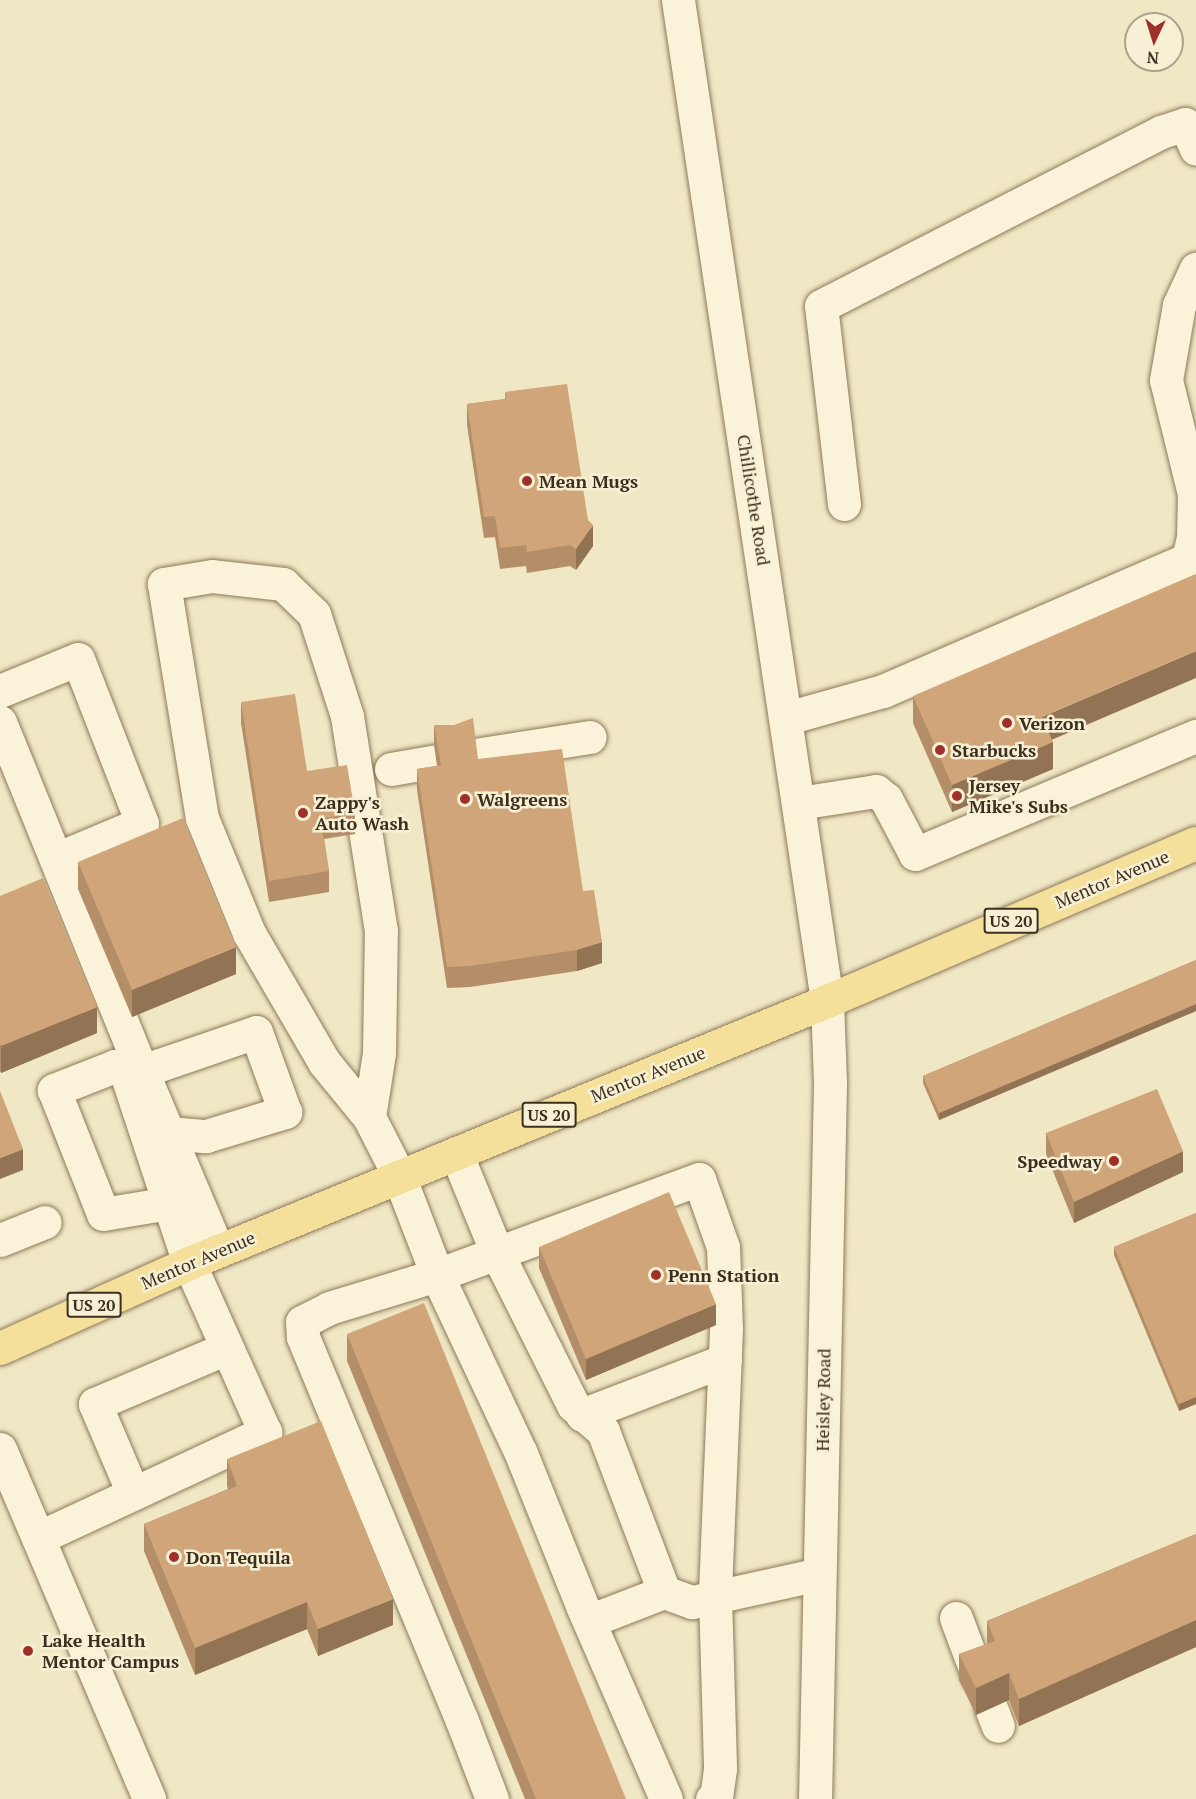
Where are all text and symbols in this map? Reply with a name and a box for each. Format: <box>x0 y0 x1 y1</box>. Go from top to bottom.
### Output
north arrow <box>1124 12 1184 72</box>
text: N <box>1146 47 1160 69</box>
street label: Chillicothe Road <box>733 433 775 567</box>
place label: Mean Mugs <box>539 470 638 492</box>
marker: Mean Mugs <box>520 474 534 488</box>
place label: Verizon <box>1019 712 1085 734</box>
marker: Verizon <box>1000 716 1014 730</box>
place label: Starbucks <box>952 739 1036 761</box>
marker: Starbucks <box>933 743 947 757</box>
place label: Jersey Mike's Subs <box>969 775 1068 818</box>
place label: Walgreens <box>477 788 567 810</box>
marker: Jersey Mike's Subs <box>950 789 964 803</box>
place label: Zappy's Auto Wash <box>315 792 409 834</box>
marker: Walgreens <box>458 792 472 806</box>
marker: Zappy's Auto Wash <box>296 806 310 820</box>
street label: Mentor Avenue <box>1052 845 1172 913</box>
road number: US 20 <box>982 908 1040 934</box>
street label: Mentor Avenue <box>587 1041 709 1107</box>
road number: US 20 <box>520 1102 578 1128</box>
place label: Speedway <box>1017 1150 1102 1172</box>
marker: Speedway <box>1107 1154 1121 1168</box>
street label: Mentor Avenue <box>138 1226 258 1294</box>
place label: Penn Station <box>668 1264 779 1286</box>
marker: Penn Station <box>649 1268 663 1282</box>
road number: US 20 <box>66 1292 122 1318</box>
street label: Heisley Road <box>811 1348 835 1452</box>
place label: Don Tequila <box>186 1546 291 1568</box>
marker: Don Tequila <box>167 1550 181 1564</box>
place label: Lake Health Mentor Campus <box>42 1630 179 1672</box>
marker: Lake Health Mentor Campus <box>19 1642 37 1660</box>

